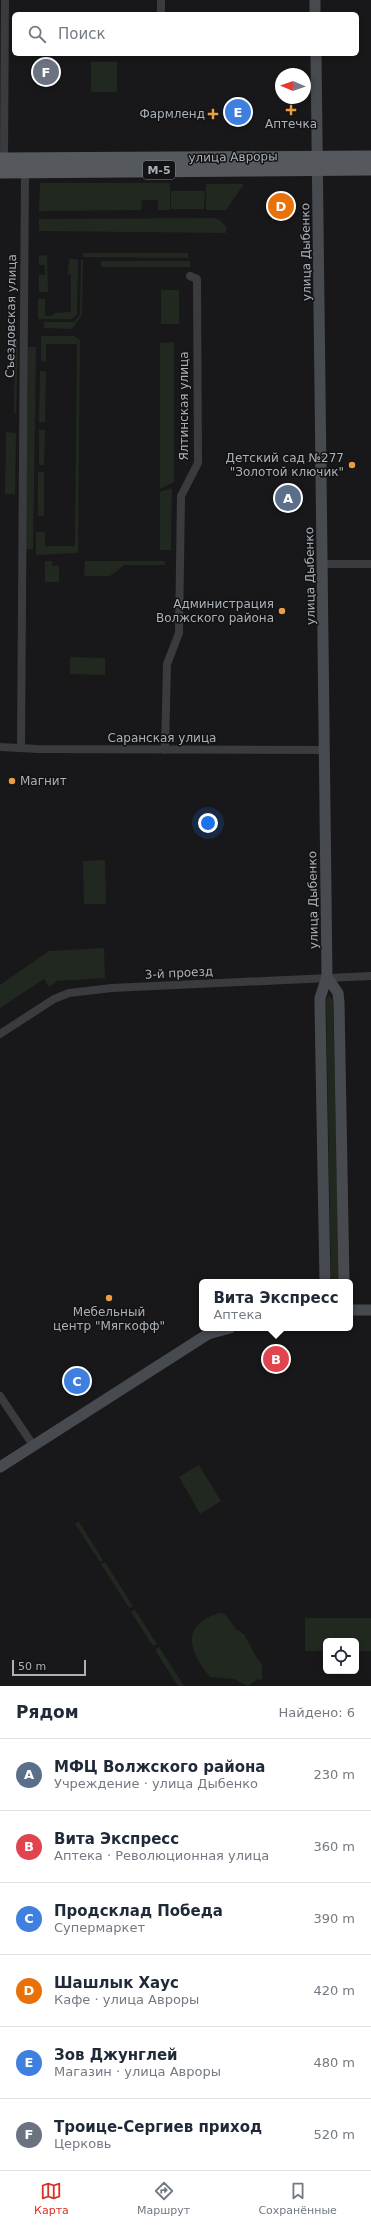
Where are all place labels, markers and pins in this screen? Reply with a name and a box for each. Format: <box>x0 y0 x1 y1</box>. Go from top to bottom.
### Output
pin: F <box>33 57 59 87</box>
pin: E <box>225 97 251 127</box>
marker: Аптечка <box>286 105 296 115</box>
place label: Фармленд <box>139 107 205 121</box>
marker: Фармленд <box>208 109 218 119</box>
place label: Аптечка <box>265 117 317 131</box>
pin: D <box>268 191 294 221</box>
place label: Детский сад №277 "Золотой ключик" <box>226 451 344 479</box>
marker: Детский сад №277 "Золотой ключик" <box>347 460 357 470</box>
pin: A <box>275 483 301 513</box>
place label: Администрация Волжского района <box>156 597 274 625</box>
marker: Администрация Волжского района <box>277 606 287 616</box>
place label: Магнит <box>20 774 67 788</box>
marker: Магнит <box>7 776 17 786</box>
marker: Мебельный центр "Мягкофф" <box>104 1293 114 1303</box>
place label: Мебельный центр "Мягкофф" <box>53 1305 165 1333</box>
pin: B <box>263 1344 289 1374</box>
pin: C <box>64 1366 90 1396</box>

